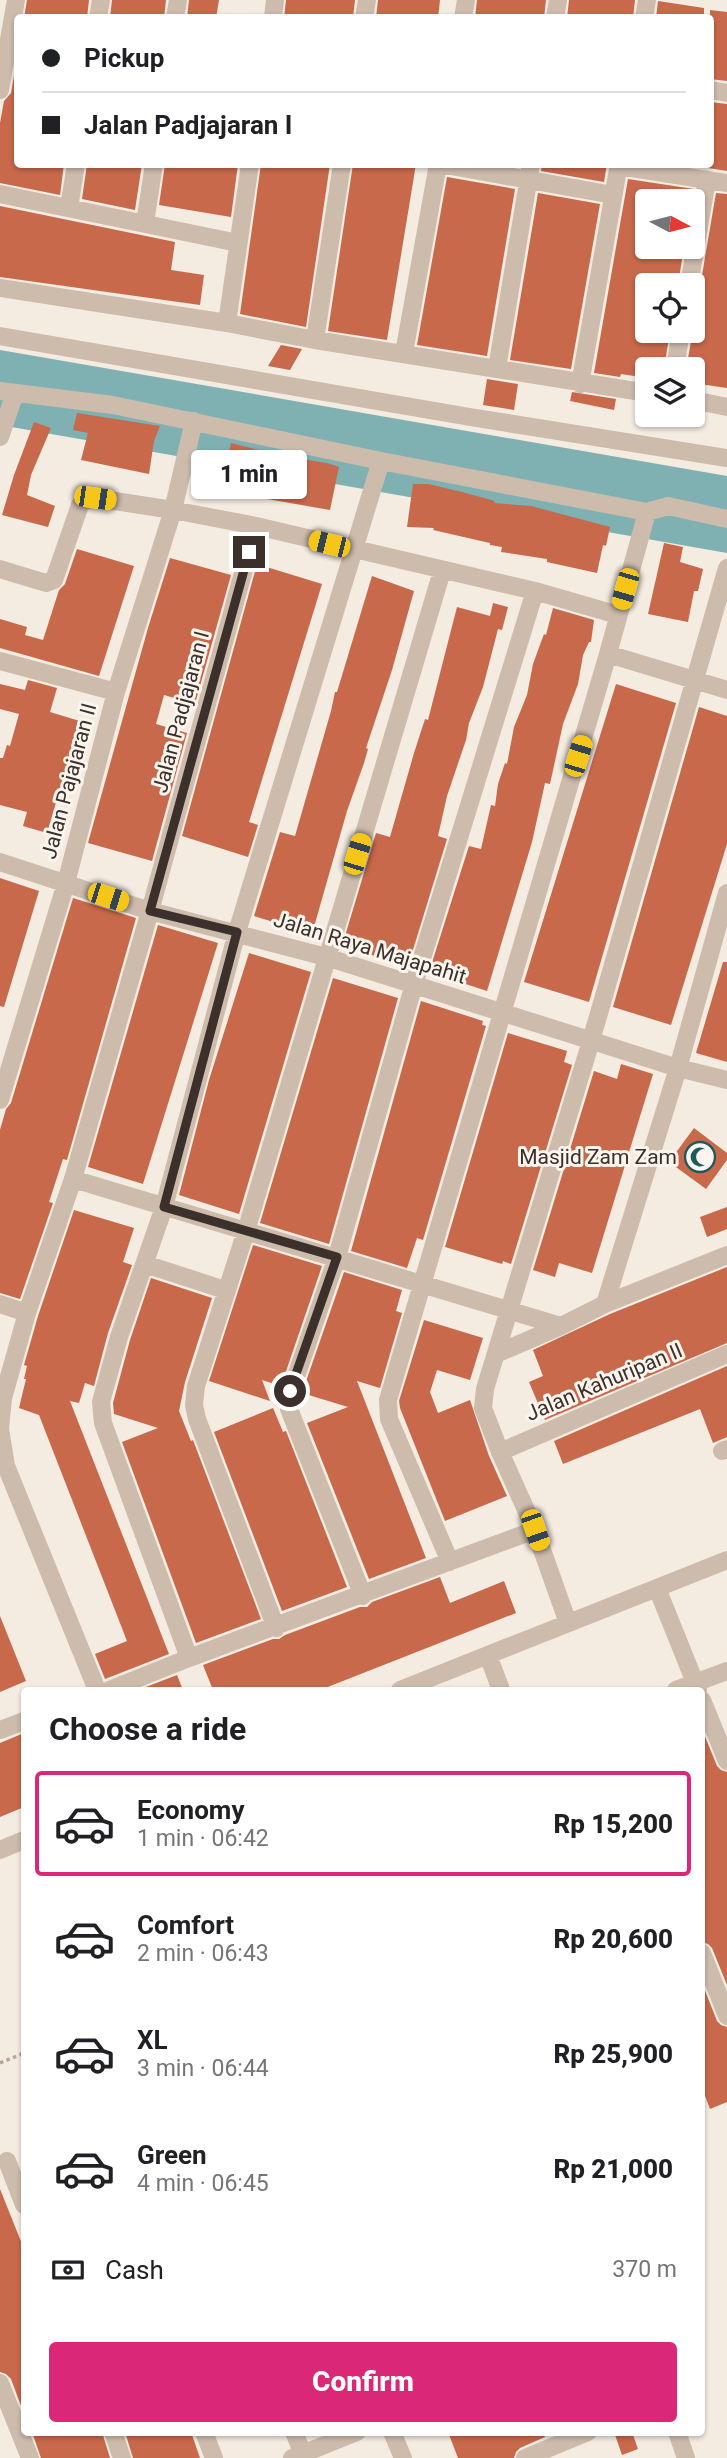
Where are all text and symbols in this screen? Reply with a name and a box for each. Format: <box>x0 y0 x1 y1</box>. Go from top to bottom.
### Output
text: Pickup <box>84 43 164 73</box>
text: Jalan Padjajaran I <box>84 110 292 140</box>
north arrow <box>635 189 705 259</box>
map controls <box>635 189 705 427</box>
button: locate <box>635 273 705 343</box>
button: layers <box>635 357 705 427</box>
callout: 1 min <box>191 450 307 500</box>
text: 1 min <box>220 461 278 488</box>
car <box>73 485 118 511</box>
car <box>307 529 352 559</box>
route end <box>233 536 265 568</box>
car <box>610 566 641 612</box>
street label: Jalan Padjajaran I <box>148 629 214 795</box>
street label: Jalan Pajajaran II <box>37 701 101 861</box>
car <box>562 733 595 779</box>
car <box>341 831 374 877</box>
car <box>85 881 132 913</box>
street label: Jalan Raya Majapahit <box>271 907 469 989</box>
mosque icon: Masjid Zam Zam <box>683 1140 717 1174</box>
place label: Masjid Zam Zam <box>519 1145 677 1169</box>
street label: Jalan Kahuripan II <box>522 1338 686 1426</box>
route start <box>274 1375 306 1407</box>
car <box>519 1507 552 1553</box>
text: Choose a ride <box>49 1710 246 1748</box>
icon: car <box>53 1792 116 1855</box>
text: Economy <box>137 1795 244 1825</box>
text: Rp 15,200 <box>553 1809 673 1839</box>
text: 1 min · 06:42 <box>137 1825 269 1852</box>
icon: car <box>53 1907 116 1970</box>
text: Comfort <box>137 1910 234 1940</box>
text: Rp 20,600 <box>553 1924 673 1954</box>
text: 2 min · 06:43 <box>137 1940 269 1967</box>
icon: car <box>53 2022 116 2085</box>
text: XL <box>137 2025 168 2055</box>
text: Rp 25,900 <box>553 2039 673 2069</box>
text: 3 min · 06:44 <box>137 2055 269 2082</box>
icon: car <box>53 2137 116 2200</box>
text: Green <box>137 2140 207 2170</box>
text: Rp 21,000 <box>553 2154 673 2184</box>
text: 4 min · 06:45 <box>137 2170 269 2197</box>
icon: cash <box>49 2251 87 2289</box>
text: Cash <box>105 2255 164 2285</box>
text: 370 m <box>612 2256 677 2283</box>
button: Confirm <box>49 2342 677 2422</box>

